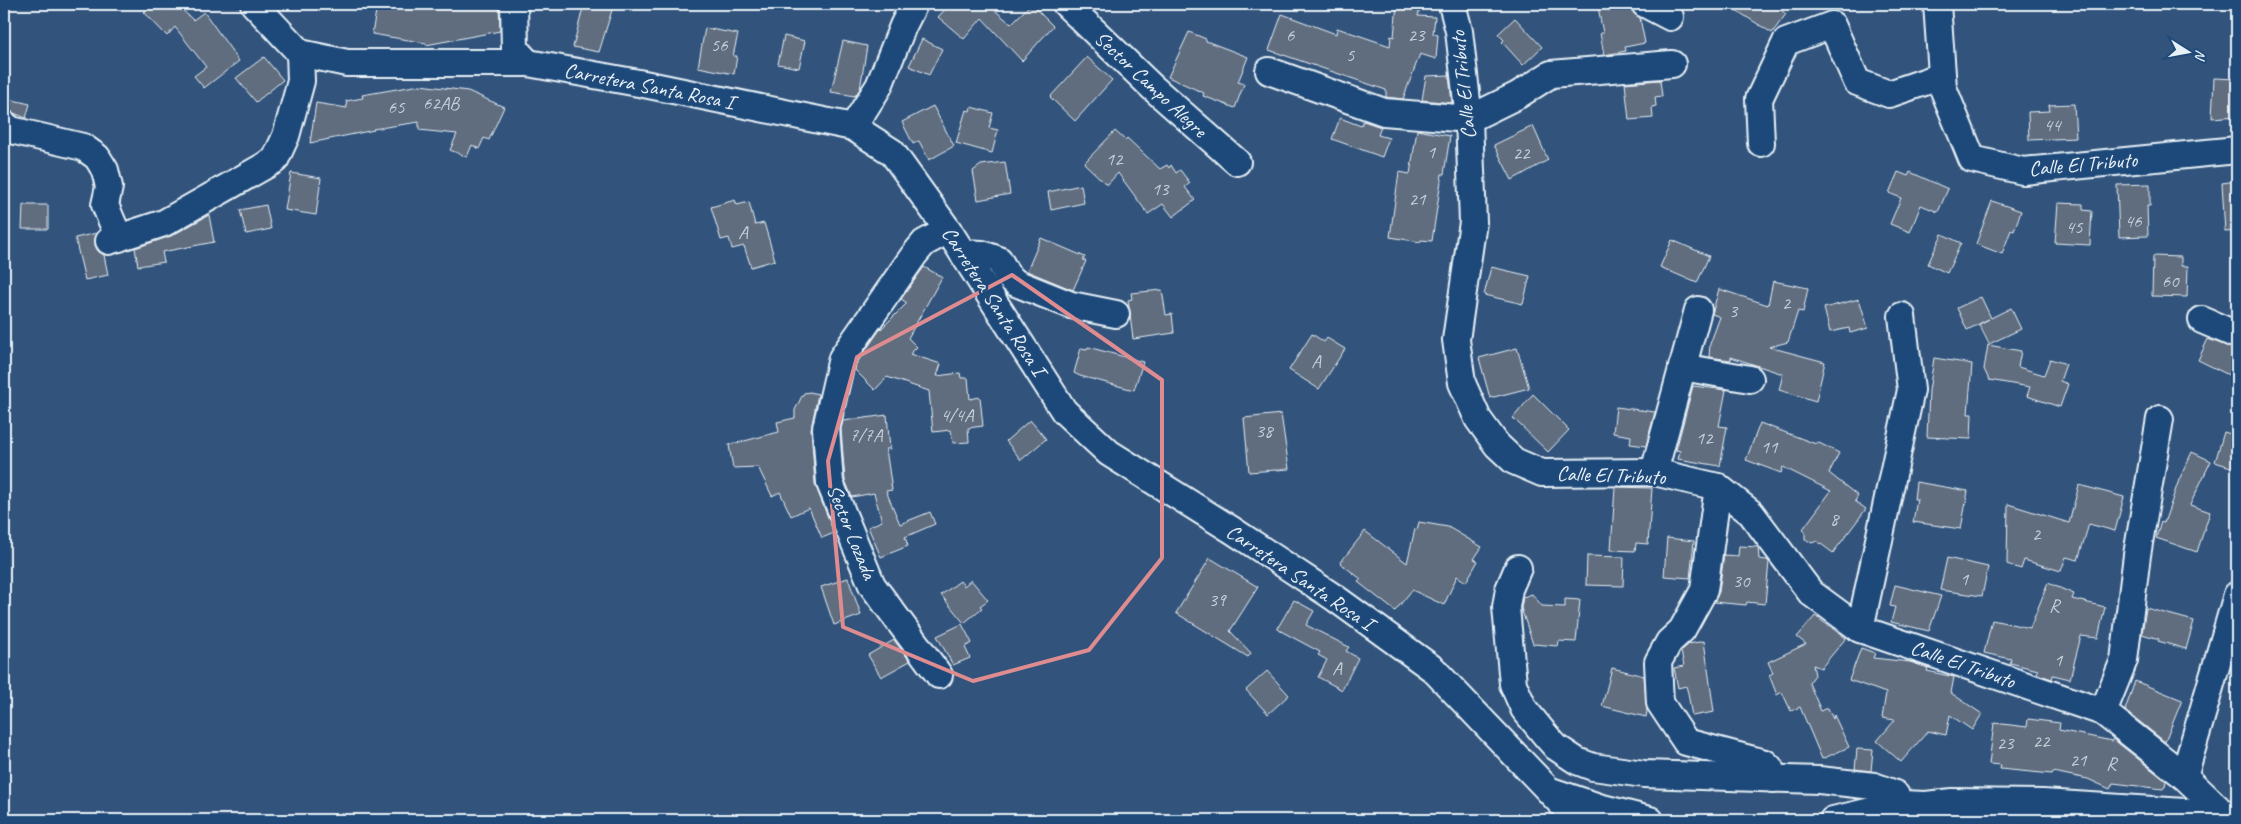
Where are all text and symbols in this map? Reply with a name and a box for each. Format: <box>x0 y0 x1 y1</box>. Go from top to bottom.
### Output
house number: 6 <box>1286 23 1296 47</box>
house number: 23 <box>1407 23 1426 47</box>
street label: Sector Campo Alegre <box>1089 25 1214 144</box>
street label: Calle El Tributo <box>1444 28 1482 140</box>
north arrow <box>2164 28 2214 78</box>
house number: 56 <box>710 33 729 57</box>
house number: 5 <box>1346 43 1356 67</box>
text: N <box>2191 49 2209 63</box>
street label: Carretera Santa Rosa I <box>562 57 740 116</box>
house number: 62AB <box>423 91 460 115</box>
house number: 65 <box>387 95 406 119</box>
house number: 44 <box>2043 113 2063 137</box>
house number: 1 <box>1427 140 1437 164</box>
house number: 22 <box>1512 141 1531 165</box>
street label: Calle El Tributo <box>2028 146 2140 182</box>
house number: 12 <box>1105 147 1124 171</box>
house number: 13 <box>1151 177 1170 201</box>
house number: 21 <box>1408 187 1427 211</box>
house number: 46 <box>2124 209 2143 233</box>
house number: 45 <box>2065 215 2084 239</box>
house number: A <box>738 220 749 244</box>
street label: Carretera Santa Rosa I <box>936 222 1054 384</box>
house number: 60 <box>2161 269 2180 293</box>
house number: 2 <box>1782 291 1792 315</box>
house number: 3 <box>1729 299 1739 323</box>
house number: A <box>1311 349 1322 373</box>
house number: 4/4A <box>941 403 975 427</box>
house number: 38 <box>1255 419 1275 443</box>
house number: 7/7A <box>850 423 884 447</box>
house number: 12 <box>1695 426 1714 450</box>
house number: 11 <box>1760 435 1779 459</box>
street label: Calle El Tributo <box>1556 460 1667 490</box>
street label: Sector Lozada <box>821 481 883 585</box>
house number: 8 <box>1830 507 1841 531</box>
street label: Carretera Santa Rosa I <box>1221 518 1382 638</box>
house number: 2 <box>2032 522 2042 546</box>
house number: 1 <box>1960 567 1970 591</box>
house number: 30 <box>1732 569 1751 593</box>
house number: 39 <box>1208 588 1227 612</box>
house number: R <box>2049 594 2062 618</box>
street label: Calle El Tributo <box>1907 634 2020 694</box>
house number: 1 <box>2054 648 2064 672</box>
house number: A <box>1332 656 1343 680</box>
house number: 22 <box>2032 729 2051 753</box>
house number: 23 <box>1996 731 2015 755</box>
house number: 21 <box>2069 748 2088 772</box>
house number: R <box>2106 752 2119 776</box>

